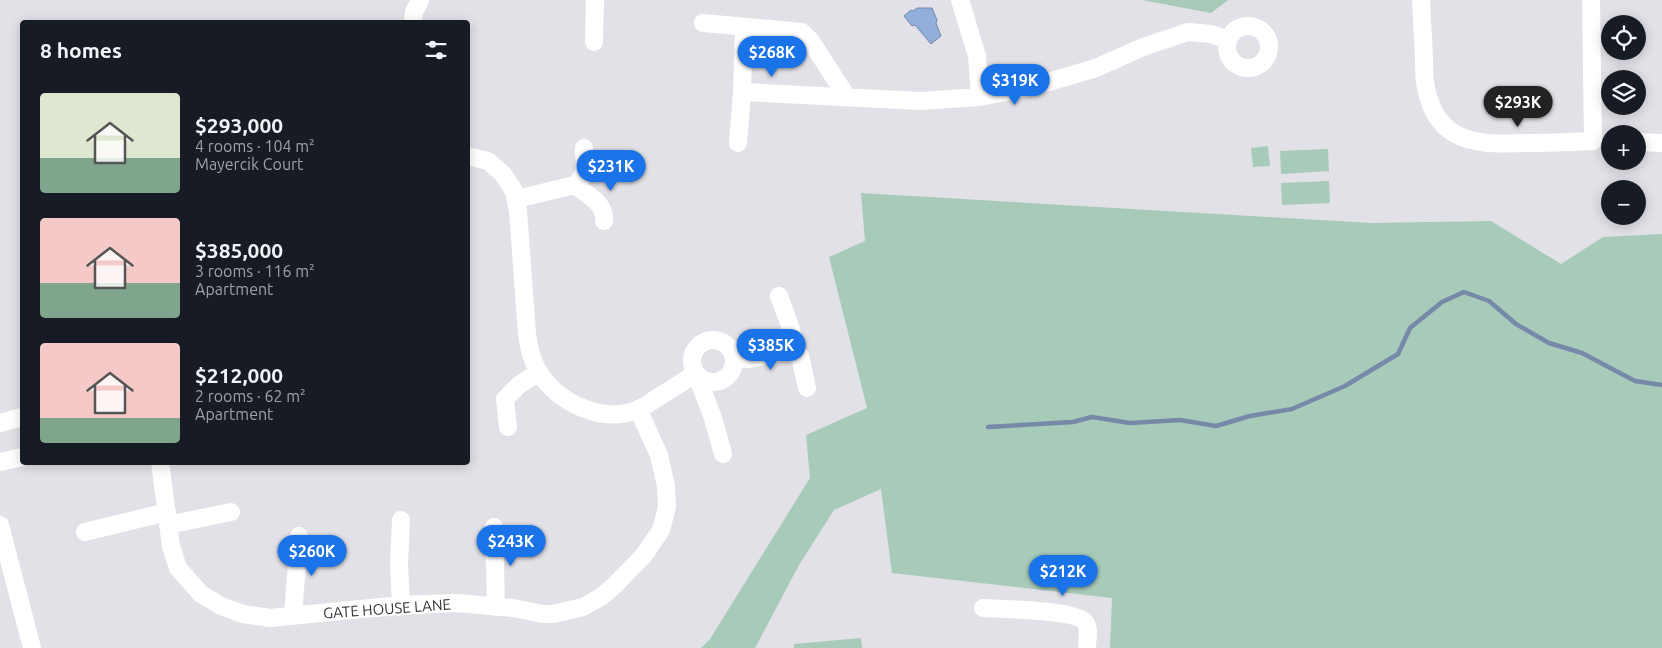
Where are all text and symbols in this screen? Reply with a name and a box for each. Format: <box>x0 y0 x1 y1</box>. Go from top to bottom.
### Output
map controls <box>1601 15 1646 225</box>
button: locate <box>1601 15 1646 60</box>
icon: filters <box>422 36 450 64</box>
pin: $268K <box>737 36 807 78</box>
text: 8 homes <box>40 38 122 62</box>
text: $268K <box>749 43 795 61</box>
pin: $319K <box>980 64 1050 106</box>
button: layers <box>1601 70 1646 115</box>
text: $319K <box>992 71 1038 89</box>
pin: $293K <box>1483 86 1553 128</box>
text: $293K <box>1495 93 1541 111</box>
icon: home <box>80 113 140 173</box>
text: $293,000 <box>195 113 283 137</box>
button: + <box>1601 125 1646 170</box>
text: 4 rooms · 104 m² <box>195 137 315 155</box>
pin: $231K <box>576 150 646 192</box>
text: Mayercik Court <box>195 155 303 173</box>
text: $231K <box>588 157 634 175</box>
button: − <box>1601 180 1646 225</box>
icon: home <box>80 238 140 298</box>
text: $385,000 <box>195 238 283 262</box>
text: 3 rooms · 116 m² <box>195 262 315 280</box>
text: Apartment <box>195 280 273 298</box>
pin: $385K <box>736 328 806 371</box>
text: $385K <box>748 336 794 354</box>
icon: home <box>80 363 140 423</box>
text: $212,000 <box>195 363 283 387</box>
text: 2 rooms · 62 m² <box>195 387 306 405</box>
text: Apartment <box>195 405 273 423</box>
pin: $243K <box>476 524 546 567</box>
text: $243K <box>488 532 534 550</box>
pin: $260K <box>277 534 347 577</box>
text: $260K <box>289 542 335 560</box>
pin: $212K <box>1028 554 1098 597</box>
text: $212K <box>1040 562 1086 580</box>
street label: GATE HOUSE LANE <box>323 596 451 621</box>

